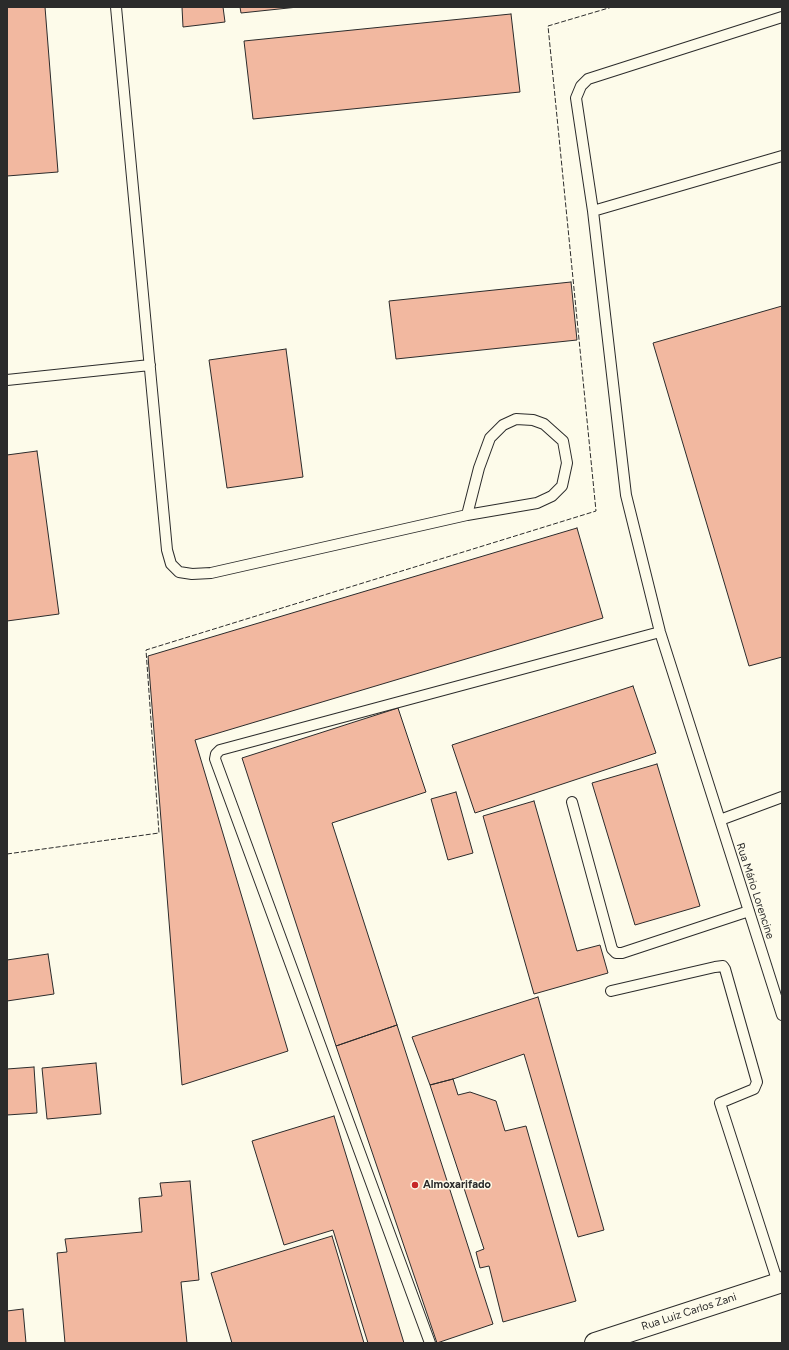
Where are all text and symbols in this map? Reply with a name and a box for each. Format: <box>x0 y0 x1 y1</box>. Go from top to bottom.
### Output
street label: Rua Mário Lorencine <box>733 841 777 941</box>
place label: Almoxarifado <box>423 1178 491 1192</box>
marker: Almoxarifado <box>410 1180 420 1190</box>
street label: Rua Luiz Carlos Zani <box>640 1290 738 1334</box>

